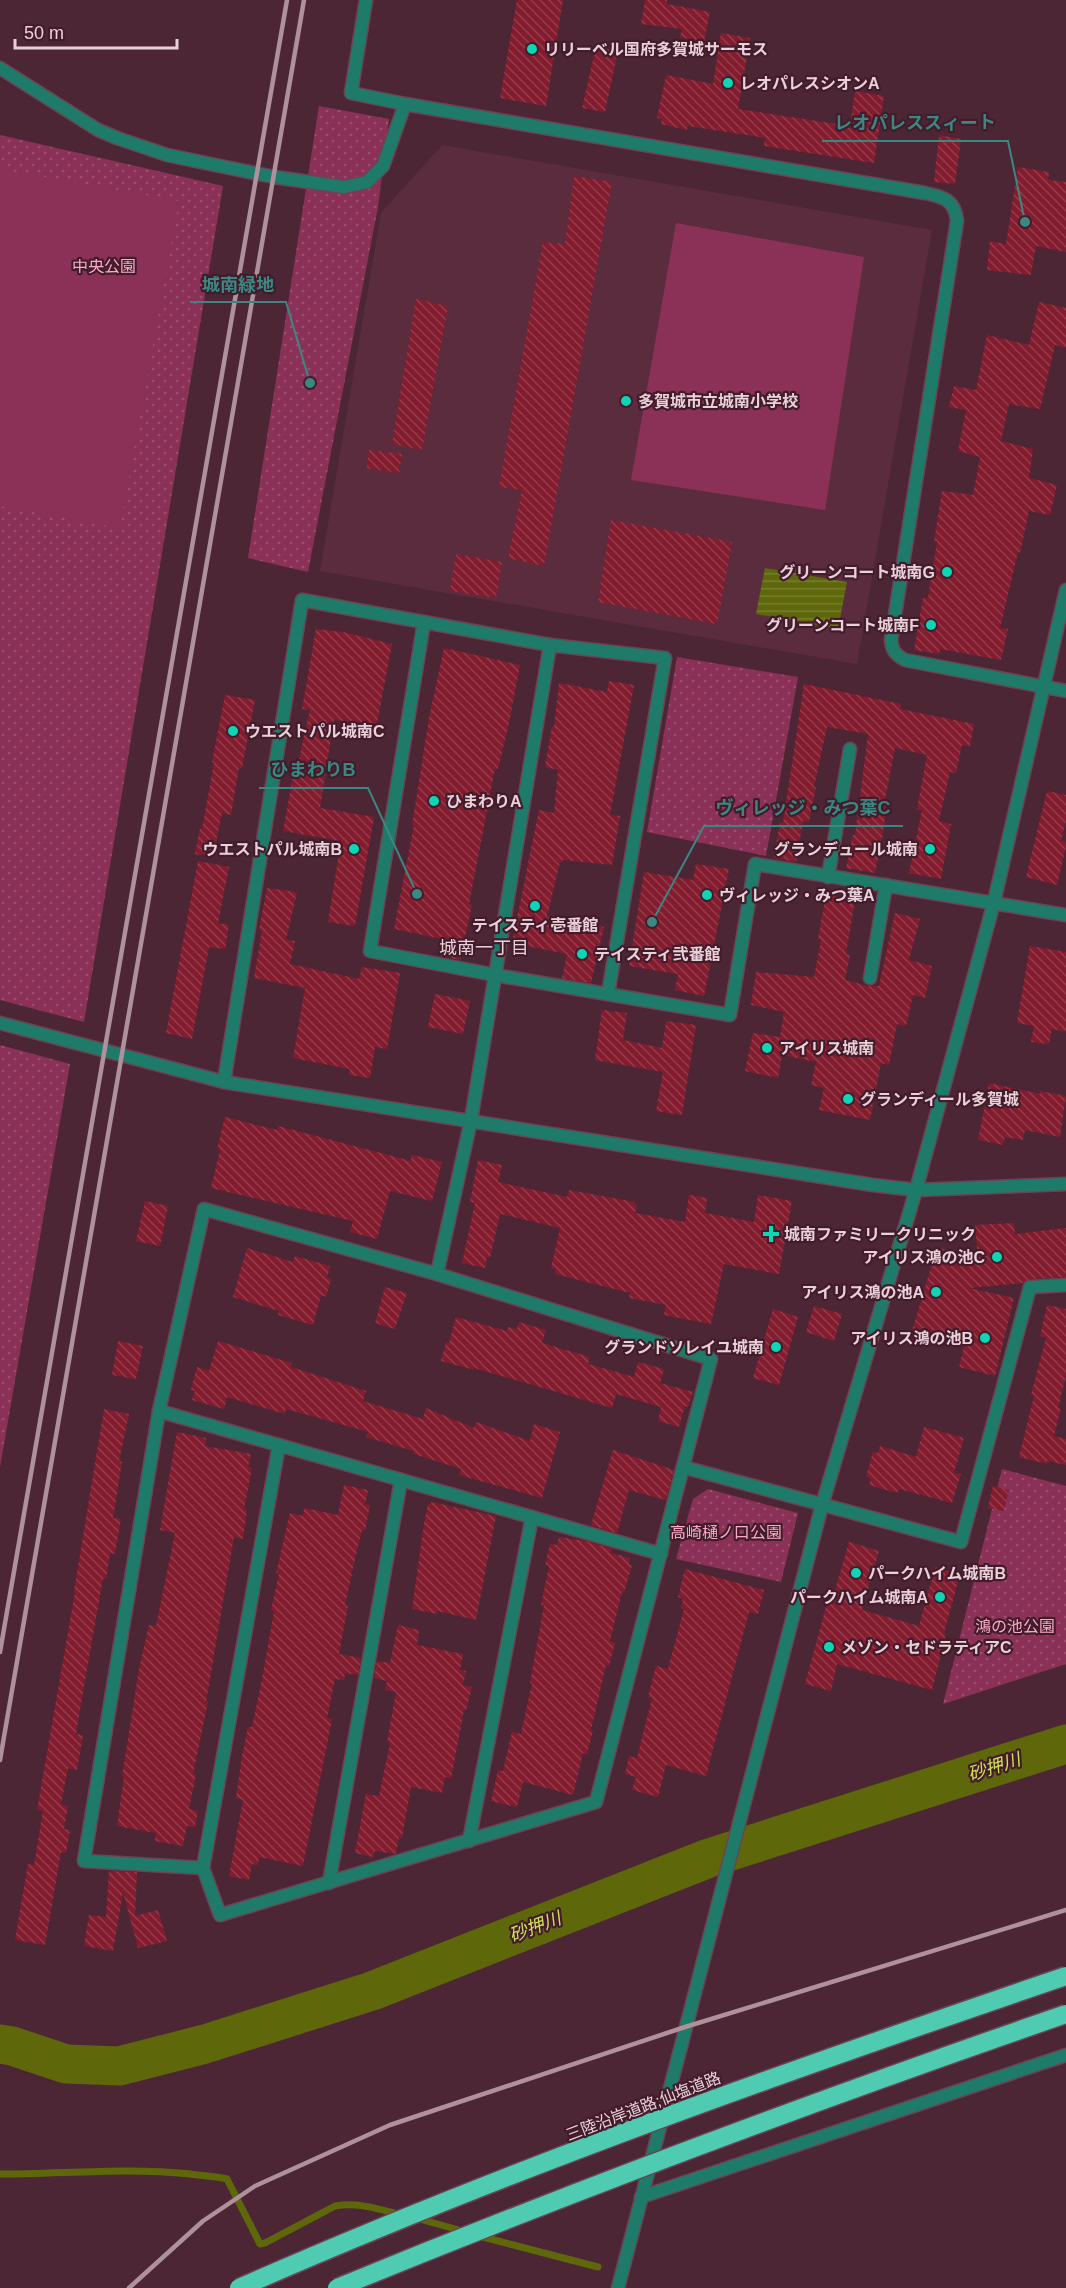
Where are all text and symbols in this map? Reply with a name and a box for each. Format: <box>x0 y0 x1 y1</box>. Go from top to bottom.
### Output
scale bar <box>15 12 177 50</box>
text: 50 m <box>24 23 64 43</box>
place label: リリーベル国府多賀城サーモス <box>544 40 768 58</box>
marker: リリーベル国府多賀城サーモス <box>525 42 539 56</box>
place label: レオパレスシオンA <box>740 75 880 92</box>
marker: レオパレスシオンA <box>721 76 735 90</box>
callout: レオパレススィート <box>822 105 1008 141</box>
text: レオパレススィート <box>834 113 996 133</box>
park label: 中央公園 <box>72 258 136 275</box>
callout: 城南緑地 <box>190 266 286 302</box>
text: 城南緑地 <box>202 275 274 295</box>
place label: 多賀城市立城南小学校 <box>638 392 798 410</box>
marker: 多賀城市立城南小学校 <box>619 394 633 408</box>
place label: グリーンコート城南G <box>779 563 935 581</box>
marker: グリーンコート城南G <box>940 565 954 579</box>
place label: グリーンコート城南F <box>766 616 919 634</box>
marker: グリーンコート城南F <box>924 618 938 632</box>
place label: ウエストパル城南C <box>245 722 385 740</box>
marker: ウエストパル城南C <box>226 724 240 738</box>
callout: ひまわりB <box>259 752 368 788</box>
text: ひまわりB <box>271 760 356 780</box>
callout: ヴィレッジ・みつ葉C <box>704 790 903 826</box>
place label: ひまわりA <box>446 793 522 810</box>
marker: ひまわりA <box>427 794 441 808</box>
text: ヴィレッジ・みつ葉C <box>716 797 891 818</box>
place label: ウエストパル城南B <box>202 840 342 858</box>
place label: グランデュール城南 <box>774 840 918 858</box>
marker: ウエストパル城南B <box>347 842 361 856</box>
marker: グランデュール城南 <box>923 842 937 856</box>
place label: ヴィレッジ・みつ葉A <box>719 887 875 904</box>
marker: ヴィレッジ・みつ葉A <box>700 888 714 902</box>
marker: テイスティ壱番館 <box>528 899 542 913</box>
place label: テイスティ壱番館 <box>472 917 598 934</box>
district label: 城南一丁目 <box>439 938 529 958</box>
place label: テイスティ弐番館 <box>594 946 721 963</box>
marker: テイスティ弐番館 <box>575 947 589 961</box>
place label: アイリス城南 <box>779 1039 874 1057</box>
marker: アイリス城南 <box>760 1041 774 1055</box>
place label: グランディール多賀城 <box>860 1090 1019 1108</box>
marker: グランディール多賀城 <box>841 1092 855 1106</box>
marker: 城南ファミリークリニック <box>762 1225 780 1243</box>
place label: 城南ファミリークリニック <box>784 1225 976 1243</box>
place label: アイリス鴻の池C <box>862 1249 985 1266</box>
marker: アイリス鴻の池C <box>990 1250 1004 1264</box>
place label: アイリス鴻の池A <box>801 1284 924 1301</box>
marker: アイリス鴻の池A <box>929 1285 943 1299</box>
place label: アイリス鴻の池B <box>850 1330 973 1347</box>
marker: アイリス鴻の池B <box>978 1331 992 1345</box>
place label: グランドソレイユ城南 <box>604 1338 764 1356</box>
marker: グランドソレイユ城南 <box>769 1340 783 1354</box>
park label: 高崎樋ノ口公園 <box>670 1524 782 1541</box>
place label: パークハイム城南B <box>868 1564 1006 1582</box>
marker: パークハイム城南B <box>849 1566 863 1580</box>
place label: パークハイム城南A <box>790 1588 928 1606</box>
marker: パークハイム城南A <box>933 1590 947 1604</box>
park label: 鴻の池公園 <box>975 1618 1055 1635</box>
place label: メゾン・セドラティアC <box>841 1639 1012 1656</box>
marker: メゾン・セドラティアC <box>822 1640 836 1654</box>
water label: 砂押川 <box>965 1749 1025 1785</box>
water label: 砂押川 <box>506 1907 566 1946</box>
street label: 三陸沿岸道路;仙塩道路 <box>563 2069 723 2144</box>

